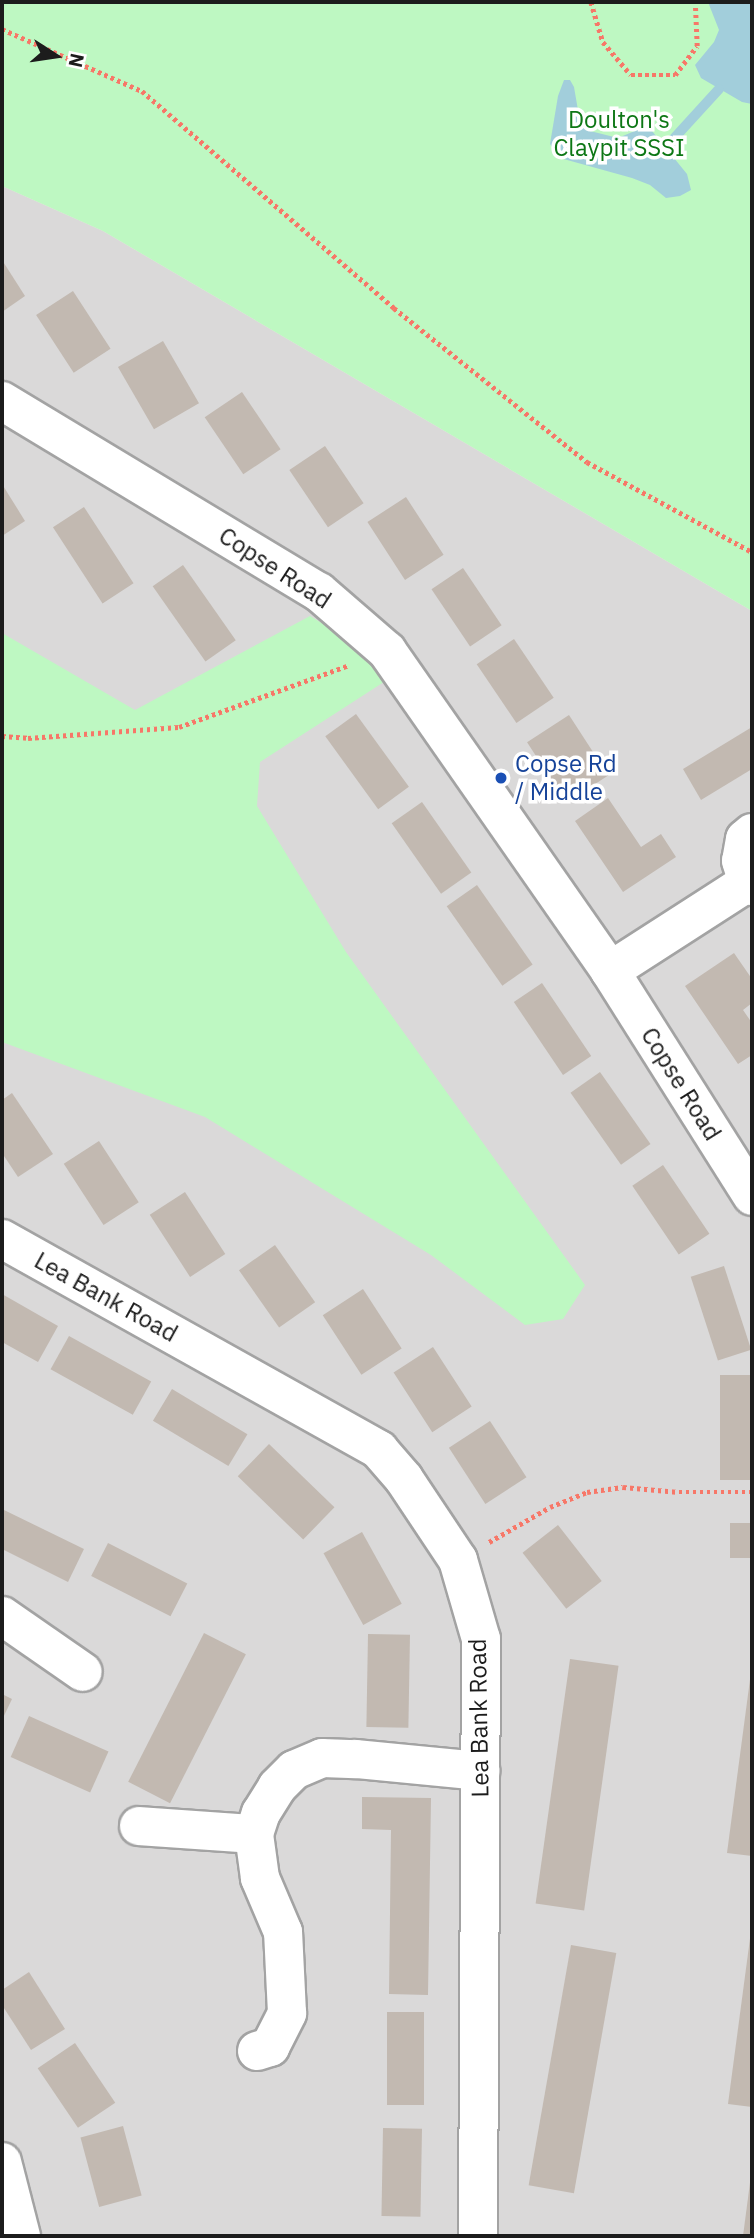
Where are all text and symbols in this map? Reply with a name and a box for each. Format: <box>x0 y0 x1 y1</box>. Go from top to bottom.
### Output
north arrow <box>21 21 91 91</box>
text: N <box>63 51 90 70</box>
park label: Doulton's Claypit SSSI <box>553 106 685 162</box>
street label: Copse Road <box>213 521 337 615</box>
place label: Copse Rd / Middle <box>515 750 617 806</box>
marker: Copse Rd / Middle <box>493 770 509 786</box>
street label: Copse Road <box>635 1022 727 1146</box>
street label: Lea Bank Road <box>29 1246 183 1348</box>
street label: Lea Bank Road <box>463 1638 495 1798</box>

